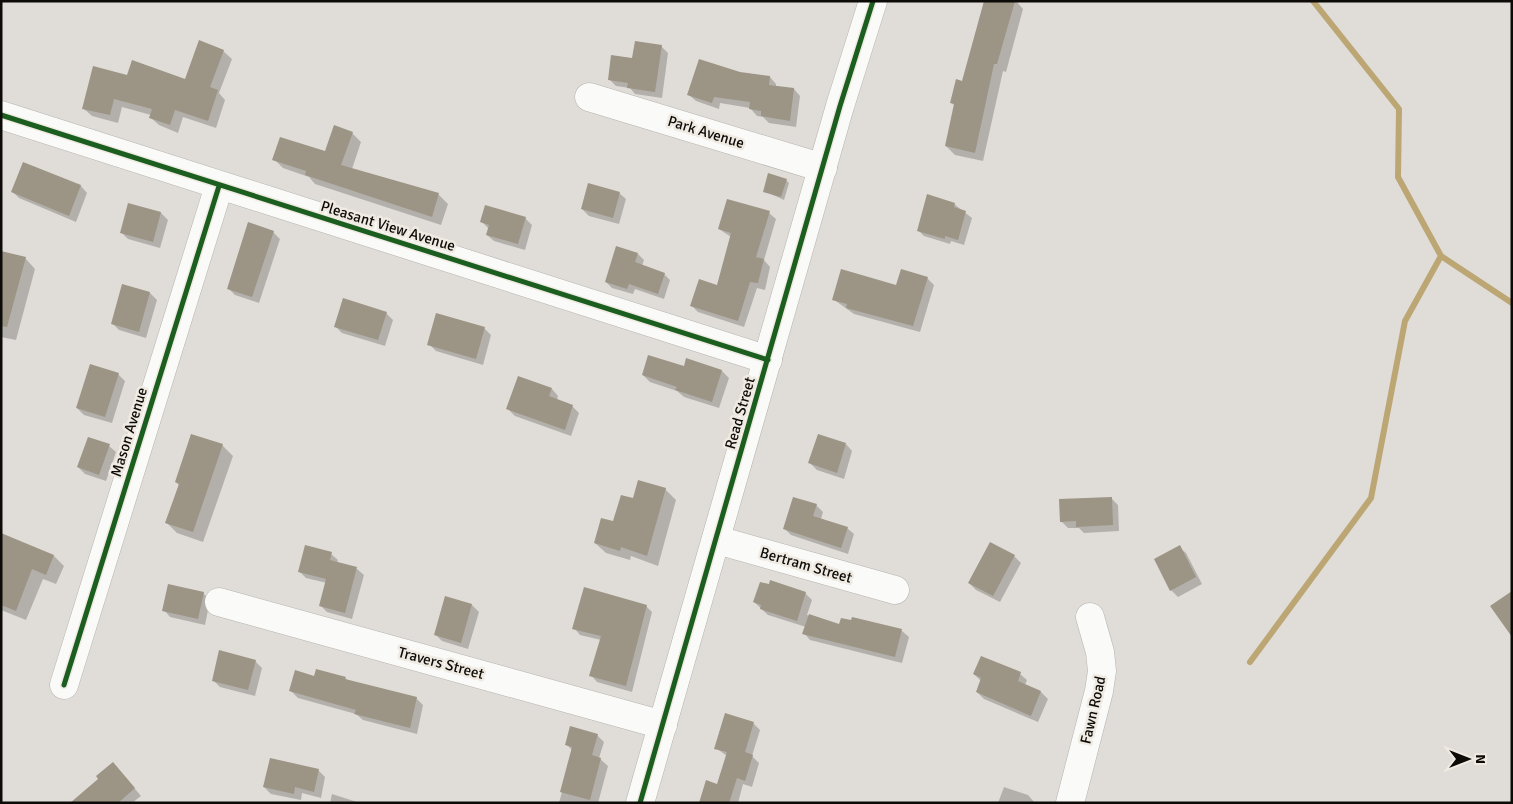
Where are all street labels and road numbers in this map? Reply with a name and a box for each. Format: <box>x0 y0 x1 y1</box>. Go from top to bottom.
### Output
street label: Park Avenue <box>666 112 746 152</box>
street label: Pleasant View Avenue <box>319 197 457 255</box>
street label: Read Street <box>721 375 759 451</box>
street label: Mason Avenue <box>107 385 151 479</box>
street label: Bertram Street <box>758 543 854 587</box>
street label: Travers Street <box>396 643 486 683</box>
street label: Fawn Road <box>1076 674 1110 746</box>

